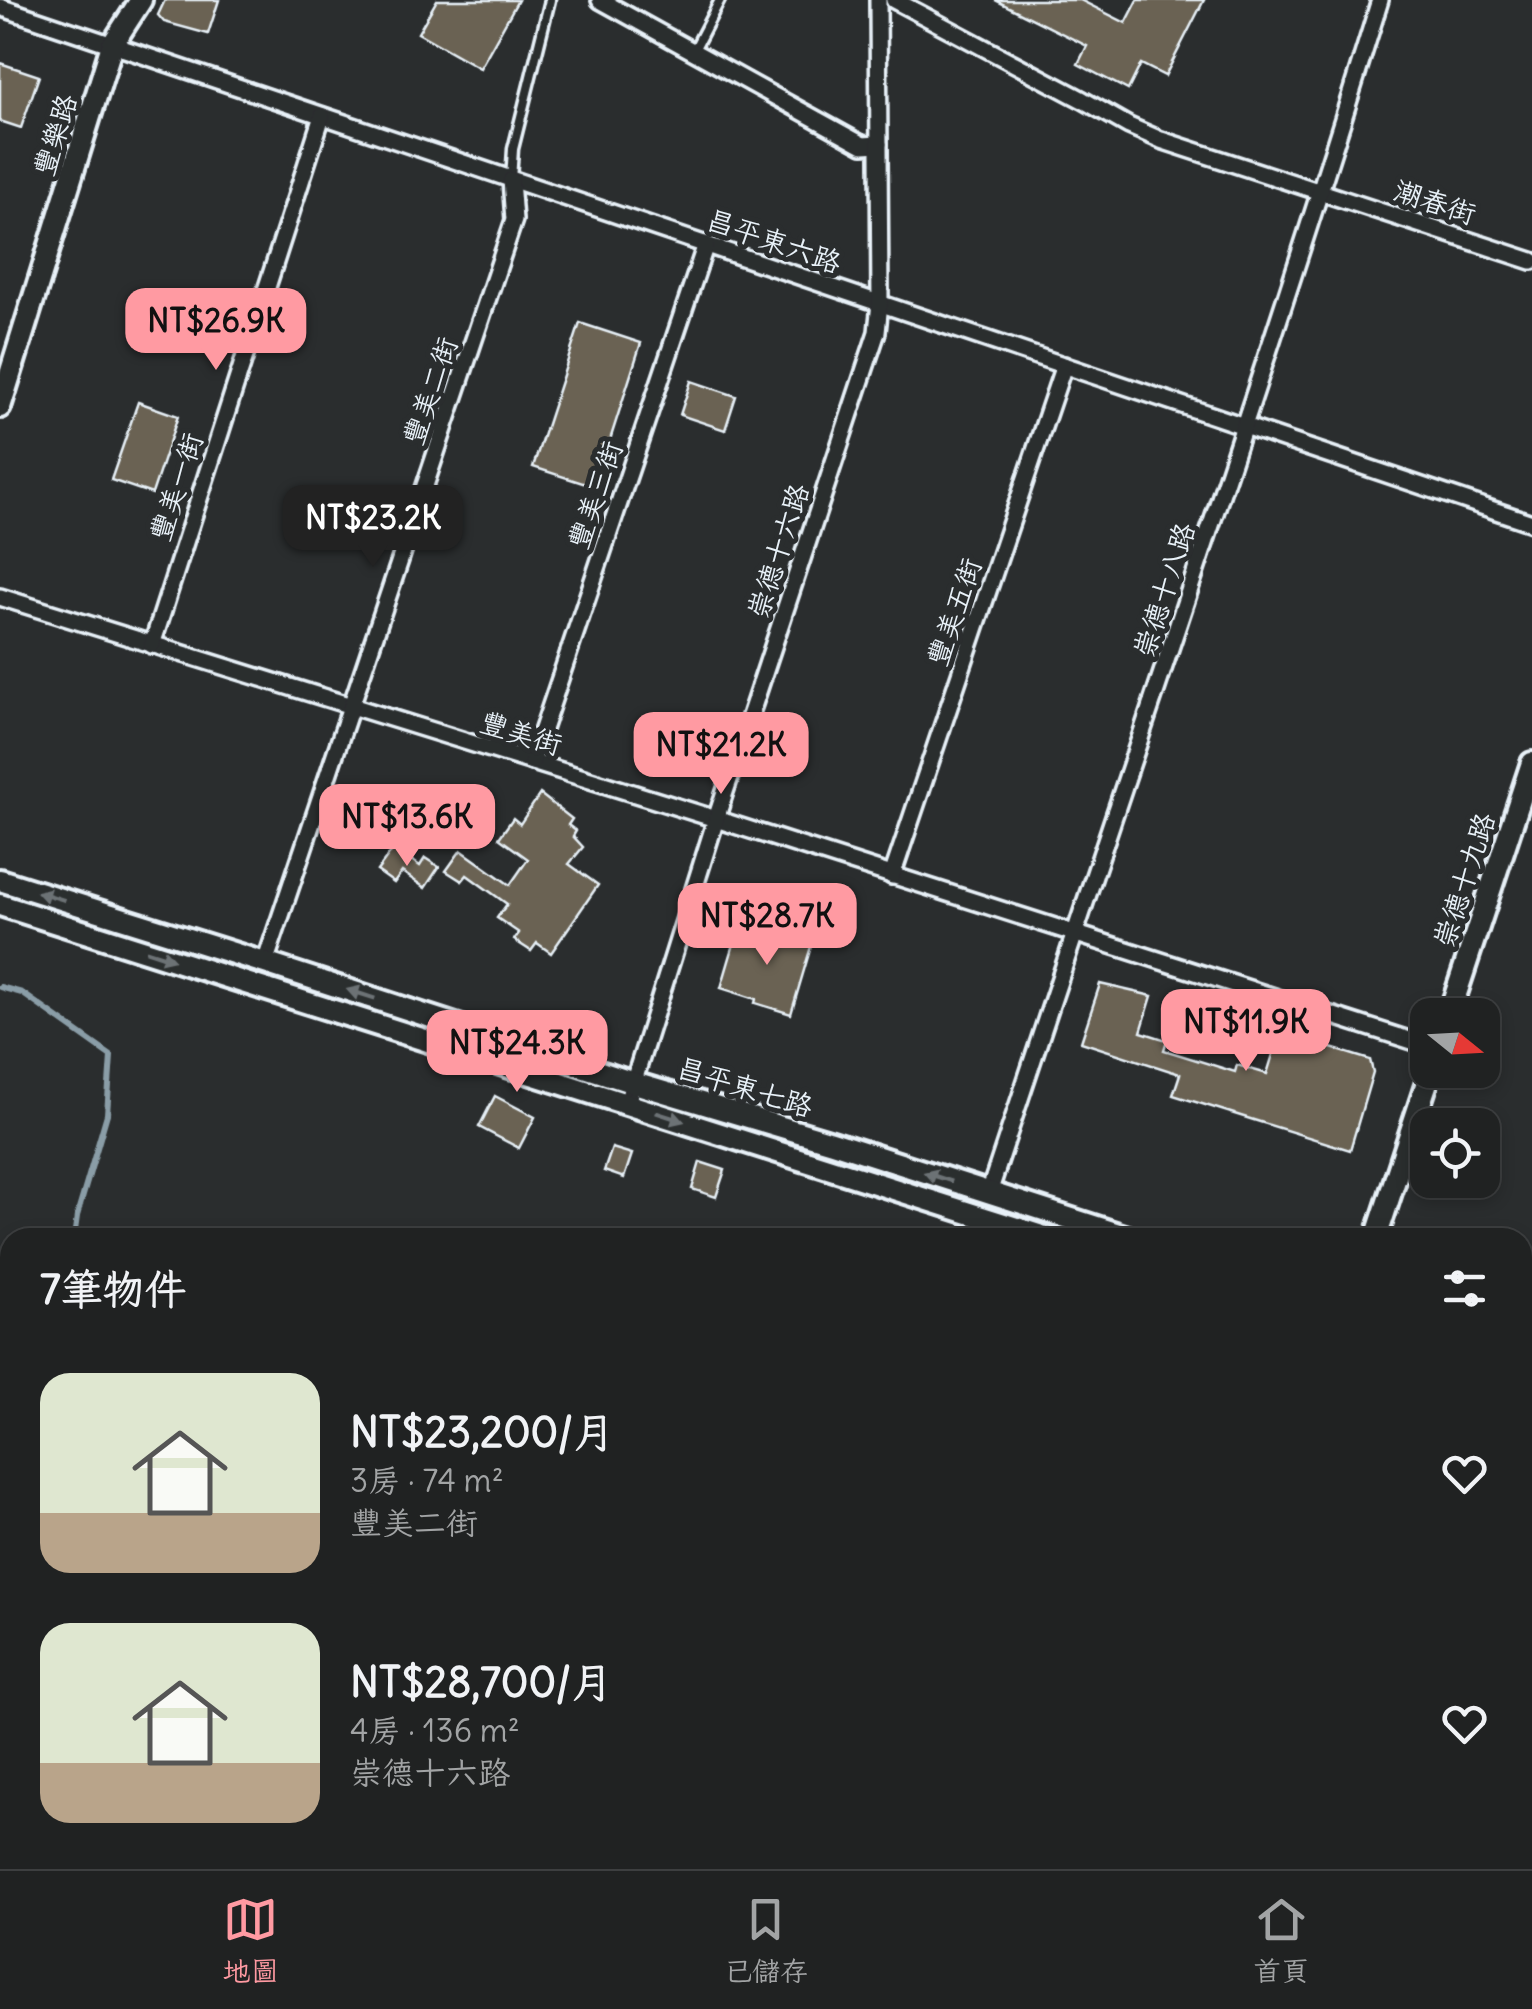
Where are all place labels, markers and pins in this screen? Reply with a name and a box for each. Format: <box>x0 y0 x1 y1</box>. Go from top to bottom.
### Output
pin: NT$26.9K <box>113 288 319 373</box>
pin: NT$23.2K <box>270 485 476 570</box>
pin: NT$21.2K <box>618 712 824 797</box>
pin: NT$13.6K <box>304 784 510 869</box>
pin: NT$28.7K <box>664 883 870 968</box>
pin: NT$11.9K <box>1143 989 1349 1074</box>
pin: NT$24.3K <box>414 1010 620 1095</box>

